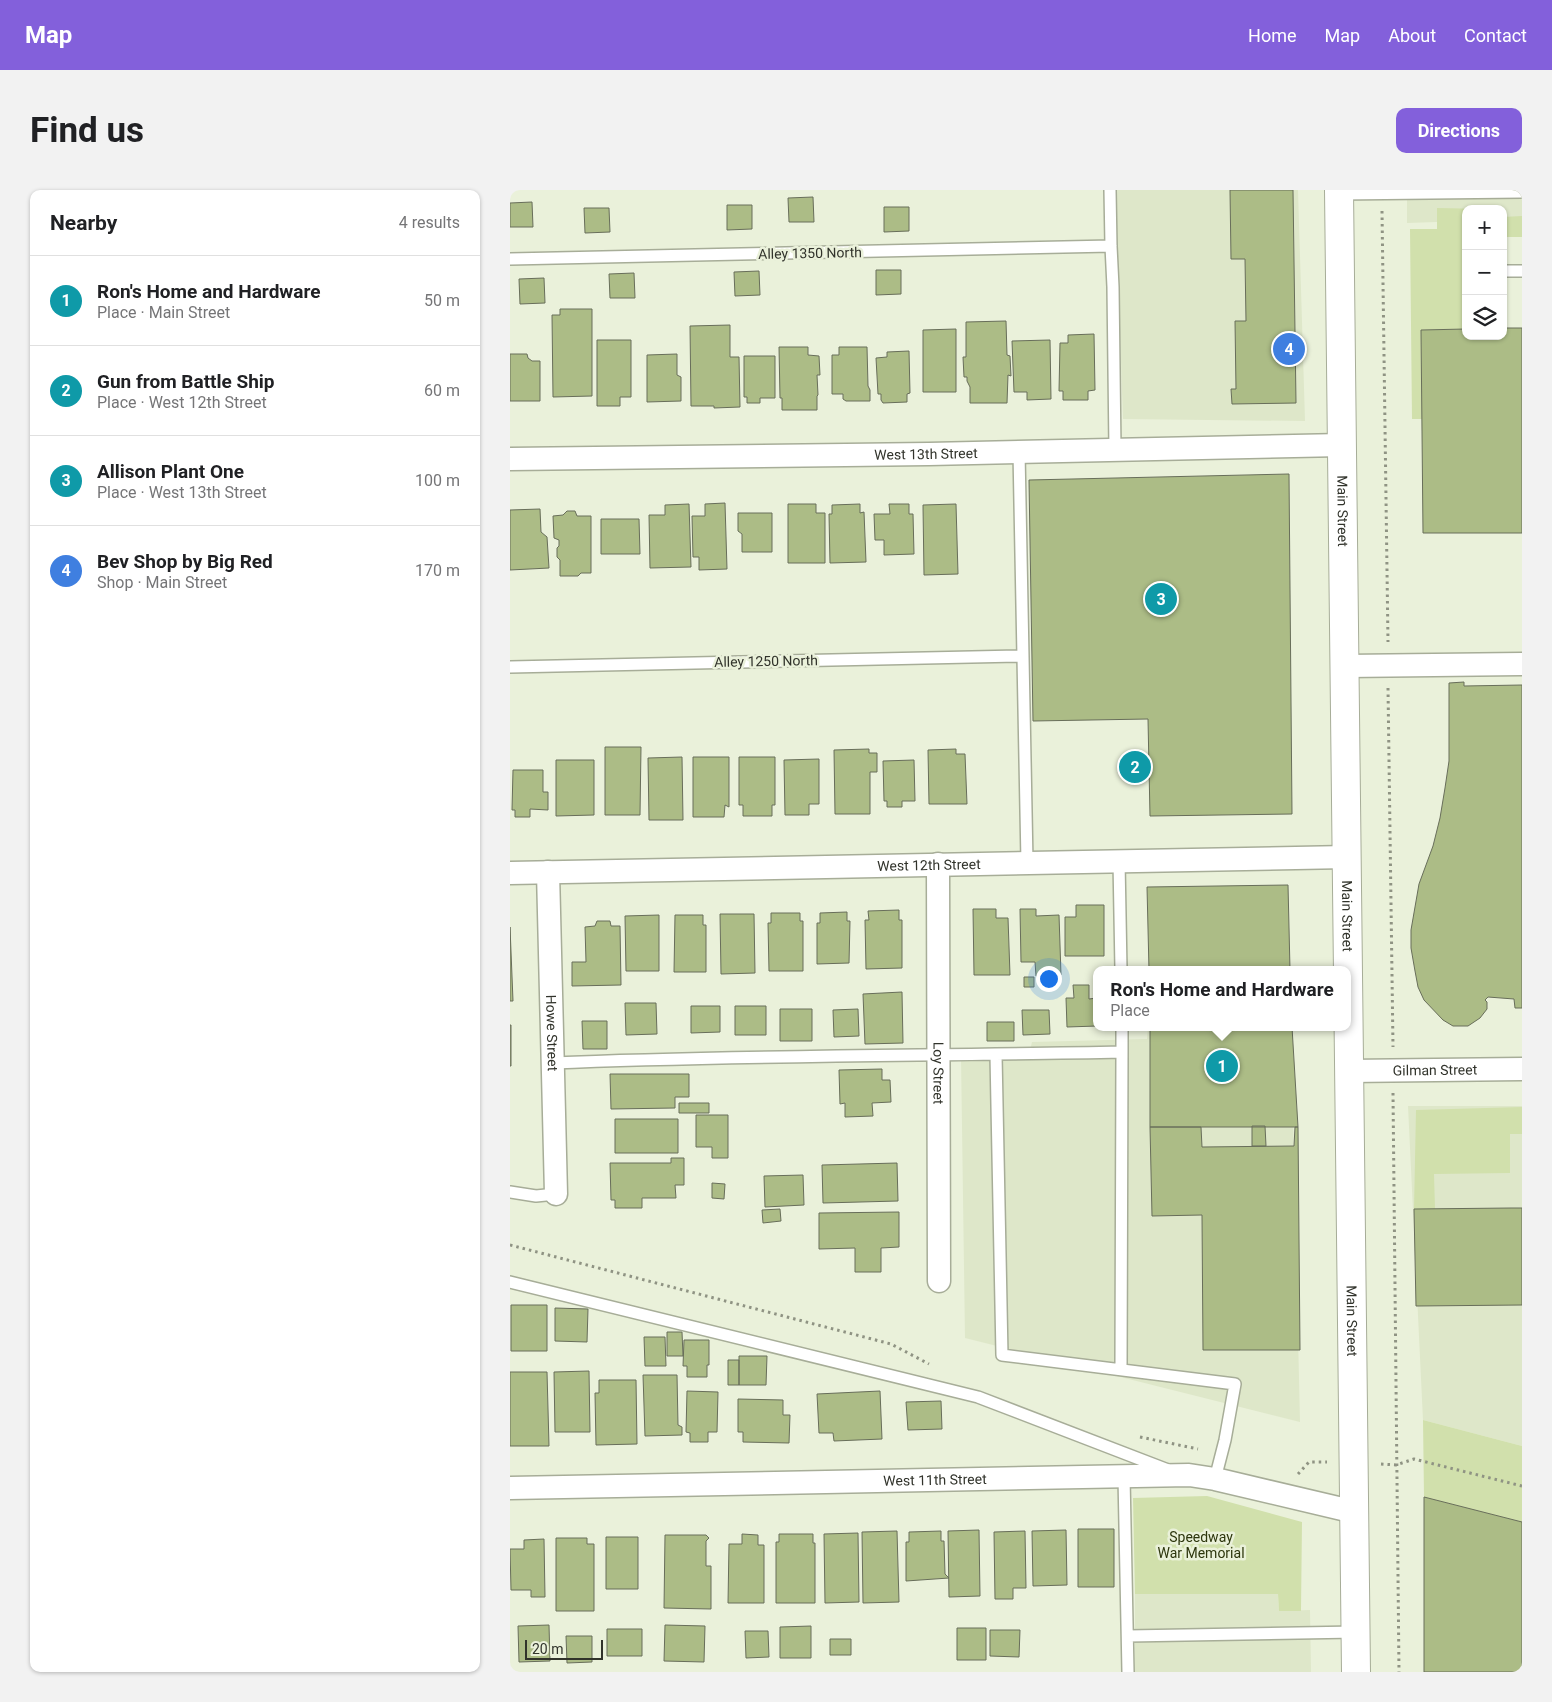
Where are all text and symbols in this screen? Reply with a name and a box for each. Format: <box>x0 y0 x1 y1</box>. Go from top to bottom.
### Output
text: Map <box>25 21 72 49</box>
text: Home <box>1248 25 1297 46</box>
text: Map <box>1325 25 1360 46</box>
text: About <box>1388 25 1436 46</box>
text: Contact <box>1464 25 1527 46</box>
button: Directions <box>1396 108 1522 153</box>
text: Find us <box>30 110 144 151</box>
map controls <box>1462 205 1507 340</box>
button: + <box>1462 205 1507 250</box>
text: Nearby <box>50 211 117 235</box>
text: 4 results <box>399 213 460 232</box>
street label: Alley 1350 North <box>758 244 862 262</box>
button: − <box>1462 250 1507 295</box>
text: Ron's Home and Hardware <box>97 280 321 303</box>
text: 1 <box>61 291 71 310</box>
text: 50 m <box>424 291 460 310</box>
button: layers <box>1462 295 1507 340</box>
text: Place · Main Street <box>97 303 230 322</box>
pin: 4 <box>1273 330 1305 368</box>
text: Gun from Battle Ship <box>97 370 275 393</box>
text: 2 <box>61 381 71 400</box>
text: 60 m <box>424 381 460 400</box>
text: Place · West 12th Street <box>97 393 267 412</box>
street label: West 13th Street <box>874 445 978 463</box>
text: Allison Plant One <box>97 460 244 483</box>
text: 3 <box>61 471 71 490</box>
text: 100 m <box>415 471 460 490</box>
street label: Main Street <box>1334 475 1351 547</box>
text: Place · West 13th Street <box>97 483 267 502</box>
text: Bev Shop by Big Red <box>97 550 273 573</box>
text: 4 <box>61 561 71 580</box>
text: 170 m <box>415 561 460 580</box>
text: Shop · Main Street <box>97 573 227 592</box>
pin: 3 <box>1145 580 1177 618</box>
street label: Alley 1250 North <box>714 652 818 670</box>
pin: 2 <box>1119 748 1151 786</box>
street label: West 12th Street <box>877 856 981 874</box>
street label: Main Street <box>1339 880 1356 952</box>
your location <box>1036 966 1062 992</box>
popup <box>1093 966 1351 1031</box>
text: Ron's Home and Hardware <box>1110 978 1334 1001</box>
street label: Howe Street <box>543 995 561 1072</box>
text: Place <box>1110 1001 1150 1020</box>
street label: Loy Street <box>930 1042 947 1105</box>
pin: 1 <box>1206 1047 1238 1085</box>
street label: Gilman Street <box>1393 1062 1478 1078</box>
street label: Main Street <box>1344 1285 1360 1357</box>
street label: West 11th Street <box>883 1471 987 1489</box>
park label: Speedway War Memorial <box>1157 1529 1245 1561</box>
scale bar <box>525 1637 602 1660</box>
text: 20 m <box>532 1641 564 1657</box>

